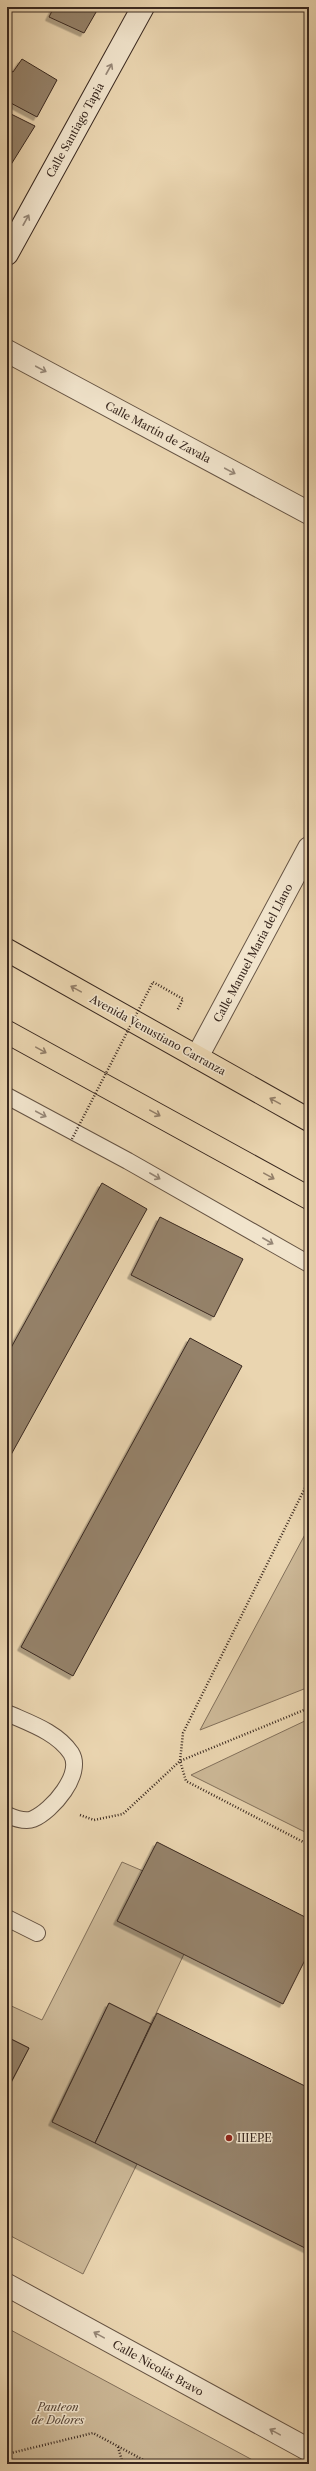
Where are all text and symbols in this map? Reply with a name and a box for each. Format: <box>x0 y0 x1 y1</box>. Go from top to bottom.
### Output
one-way arrow <box>106 63 113 75</box>
street label: Calle Santiago Tapia <box>43 80 107 180</box>
one-way arrow <box>22 214 30 226</box>
one-way arrow <box>35 366 47 374</box>
street label: Calle Martín de Zavala <box>103 398 213 466</box>
one-way arrow <box>224 467 236 475</box>
street label: Calle Manuel Maria del Llano <box>210 881 296 1025</box>
one-way arrow <box>70 985 82 993</box>
street label: Avenida Venustiano Carranza <box>87 991 229 1078</box>
one-way arrow <box>35 1047 47 1055</box>
one-way arrow <box>269 1096 281 1104</box>
one-way arrow <box>149 1109 161 1117</box>
one-way arrow <box>35 1111 47 1118</box>
one-way arrow <box>263 1172 275 1180</box>
one-way arrow <box>149 1173 161 1181</box>
one-way arrow <box>262 1237 274 1245</box>
place label: IIIEPE <box>237 2131 272 2145</box>
marker: IIIEPE <box>224 2133 234 2143</box>
one-way arrow <box>94 2331 106 2339</box>
street label: Calle Nicolás Bravo <box>110 2337 206 2399</box>
park label: Panteon de Dolores <box>32 2400 85 2427</box>
one-way arrow <box>269 2427 281 2435</box>

